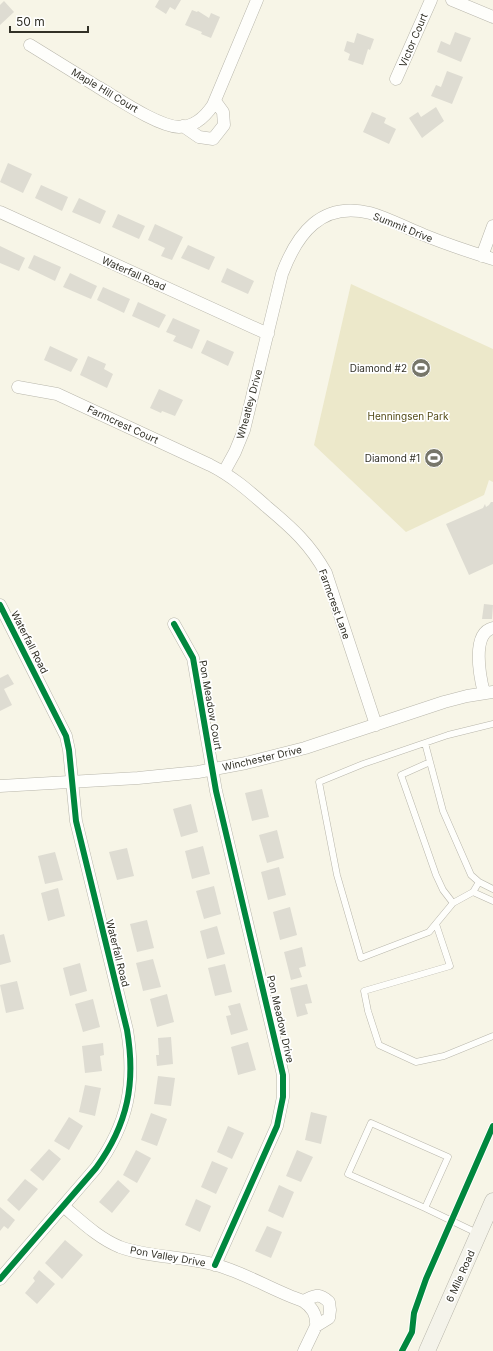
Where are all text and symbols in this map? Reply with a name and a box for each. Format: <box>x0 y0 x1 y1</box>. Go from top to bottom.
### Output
scale bar <box>10 8 88 34</box>
street label: Victor Court <box>396 11 430 69</box>
text: 50 m <box>16 14 45 29</box>
street label: Maple Hill Court <box>69 65 141 115</box>
street label: Summit Drive <box>371 210 435 244</box>
street label: Waterfall Road <box>100 254 168 292</box>
sports icon: Diamond #2 <box>410 357 432 379</box>
place label: Diamond #2 <box>350 362 407 374</box>
street label: Wheatley Drive <box>234 368 264 440</box>
street label: Farmcrest Court <box>86 402 161 446</box>
park label: Henningsen Park <box>368 410 449 422</box>
sports icon: Diamond #1 <box>423 447 445 469</box>
place label: Diamond #1 <box>365 452 420 464</box>
street label: Farmcrest Lane <box>317 567 353 641</box>
street label: Waterfall Road <box>9 609 51 675</box>
street label: Pon Meadow Court <box>197 659 225 752</box>
street label: Winchester Drive <box>221 743 303 773</box>
street label: Waterfall Road <box>104 918 132 988</box>
street label: Pon Meadow Drive <box>265 974 297 1064</box>
street label: Pon Valley Drive <box>129 1243 207 1269</box>
street label: 6 Mile Road <box>443 1248 477 1304</box>

